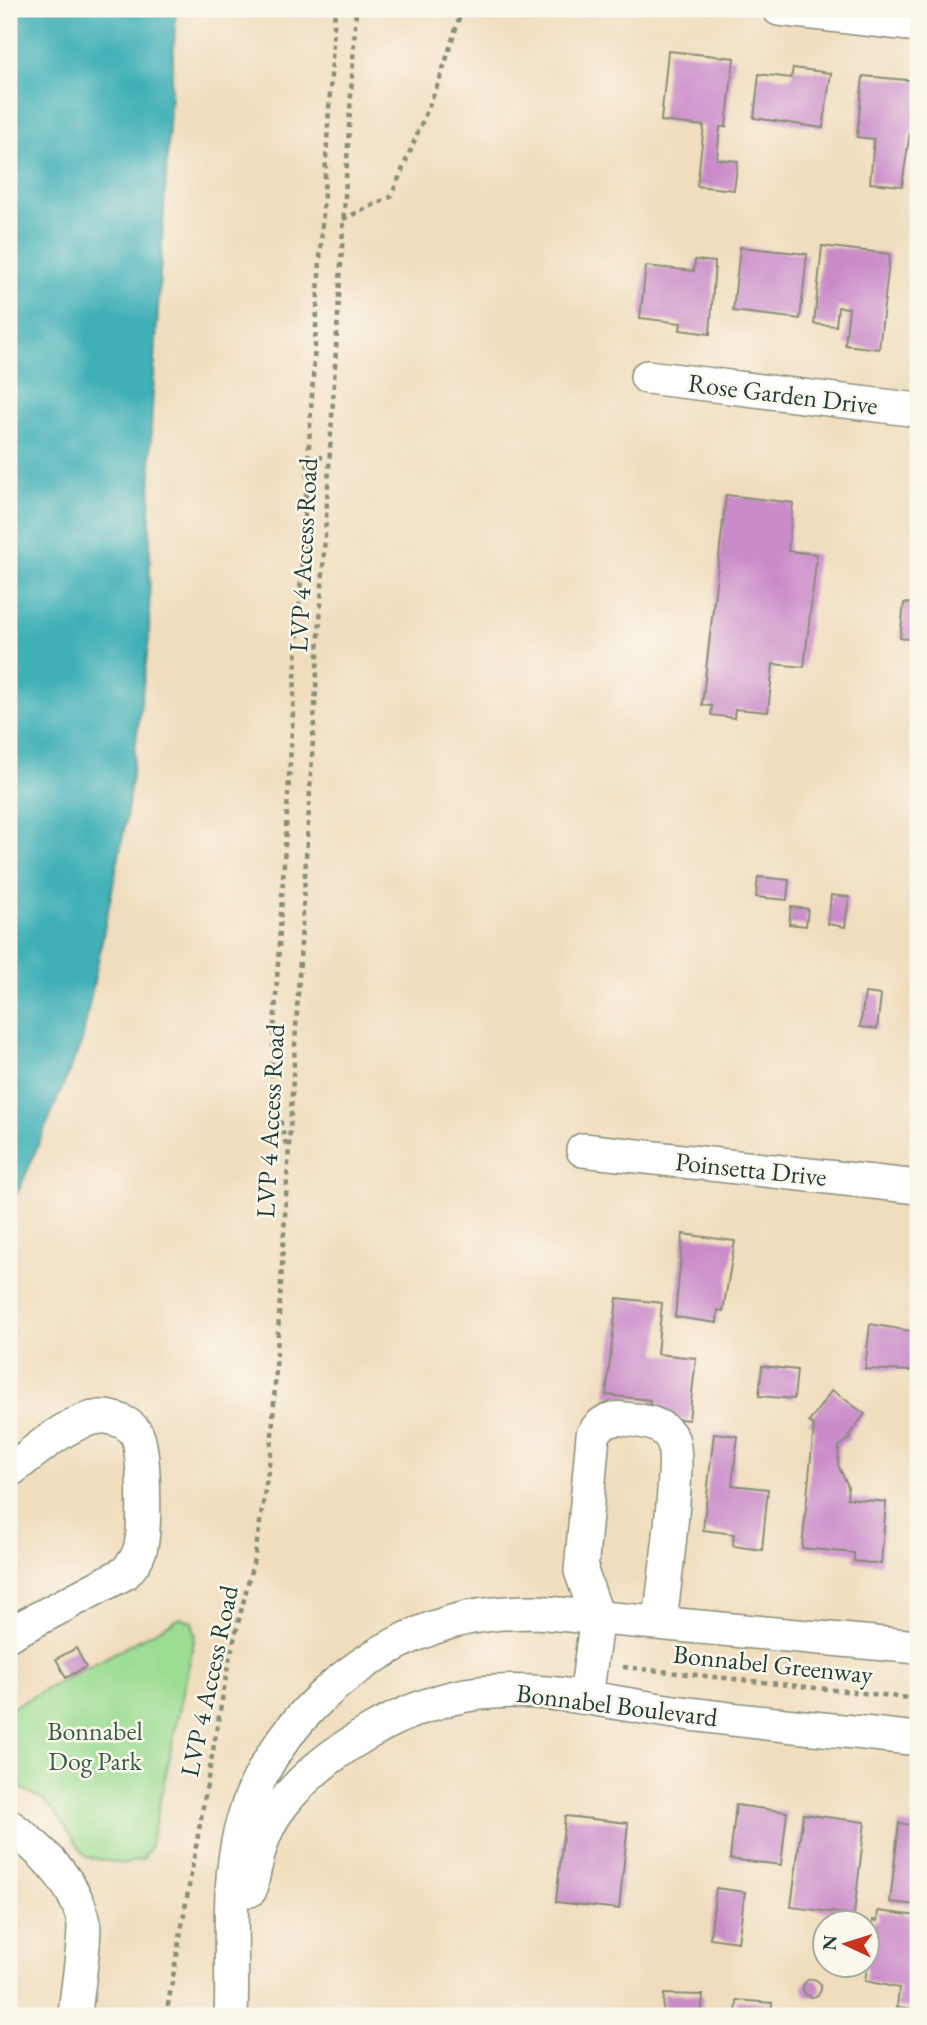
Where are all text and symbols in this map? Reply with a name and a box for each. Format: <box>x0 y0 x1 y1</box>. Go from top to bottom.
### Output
street label: Rose Garden Drive <box>686 365 880 423</box>
street label: LVP 4 Access Road <box>281 456 325 653</box>
street label: LVP 4 Access Road <box>248 1022 292 1219</box>
street label: Poinsetta Drive <box>674 1144 828 1194</box>
street label: LVP 4 Access Road <box>172 1581 246 1780</box>
street label: Bonnabel Greenway <box>671 1637 875 1691</box>
street label: Bonnabel Boulevard <box>515 1676 720 1734</box>
park label: Bonnabel Dog Park <box>47 1714 143 1778</box>
north arrow <box>811 1910 881 1980</box>
text: N <box>817 1934 843 1951</box>

